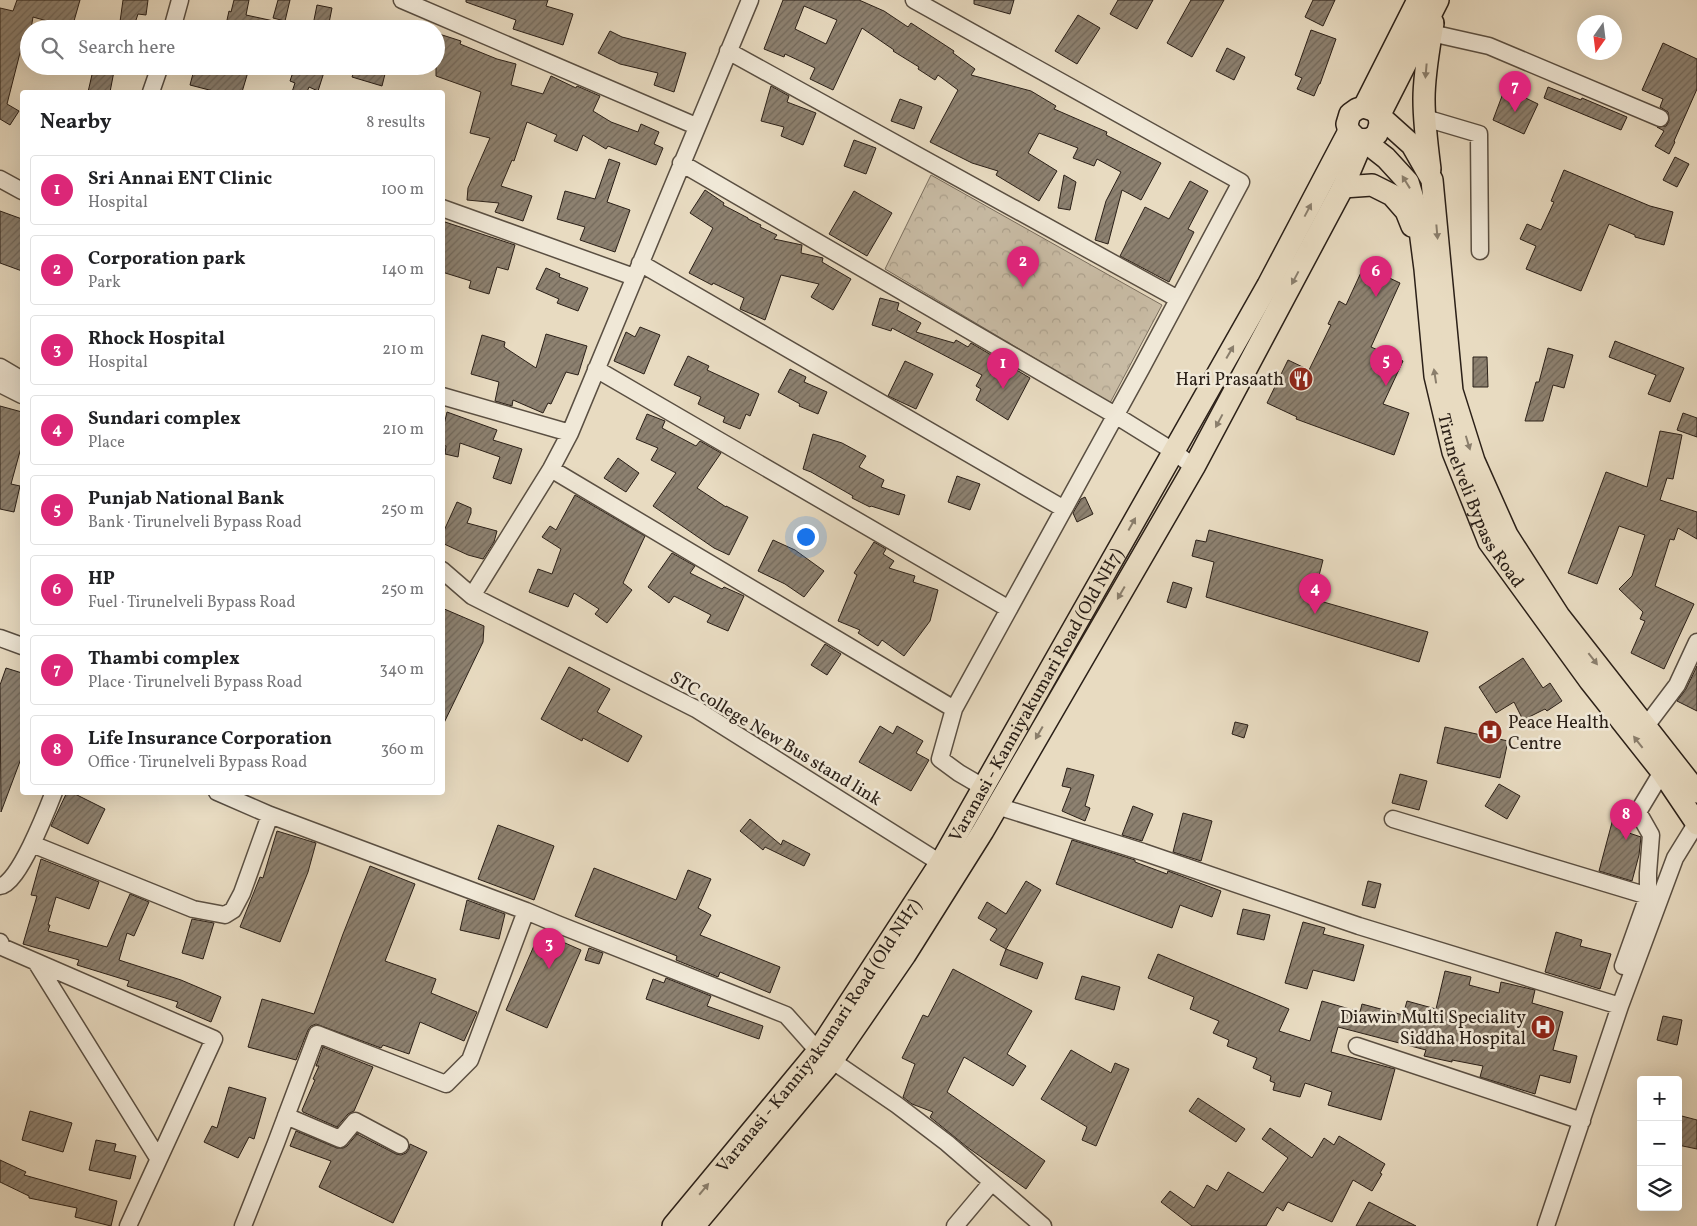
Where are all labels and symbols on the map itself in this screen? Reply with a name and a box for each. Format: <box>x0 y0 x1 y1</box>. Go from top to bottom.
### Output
north arrow <box>1577 15 1622 60</box>
one-way arrow <box>1422 63 1430 79</box>
pin: 7 <box>1499 71 1531 112</box>
one-way arrow <box>1401 175 1410 189</box>
one-way arrow <box>1304 202 1312 217</box>
one-way arrow <box>1433 224 1441 240</box>
pin: 2 <box>1007 246 1039 287</box>
pin: 6 <box>1360 256 1392 297</box>
one-way arrow <box>1291 271 1299 285</box>
one-way arrow <box>1225 345 1234 359</box>
pin: 5 <box>1370 345 1402 386</box>
pin: 1 <box>987 348 1019 389</box>
restaurant icon: Hari Prasaath <box>1288 366 1314 392</box>
one-way arrow <box>1431 367 1439 383</box>
place label: Hari Prasaath <box>1176 368 1284 393</box>
street label: Tirunelveli Bypass Road <box>1430 411 1529 593</box>
one-way arrow <box>1215 414 1223 428</box>
one-way arrow <box>1465 436 1473 451</box>
one-way arrow <box>1128 517 1137 531</box>
your location <box>793 524 819 550</box>
street label: Varanasi - Kanniyakumari Road (Old NH7) <box>944 544 1130 847</box>
pin: 4 <box>1299 573 1331 614</box>
one-way arrow <box>1116 586 1125 599</box>
one-way arrow <box>1587 652 1598 665</box>
street label: STC college New Bus stand link <box>665 666 886 813</box>
place label: Peace Health Centre <box>1508 711 1610 757</box>
hospital icon: Peace Health Centre <box>1477 719 1503 745</box>
one-way arrow <box>1035 727 1044 740</box>
one-way arrow <box>1633 736 1644 749</box>
pin: 8 <box>1610 799 1642 840</box>
street label: Varanasi - Kanniyakumari Road (Old NH7) <box>711 894 928 1179</box>
pin: 3 <box>533 928 565 969</box>
place label: Diawin Multi Speciality Siddha Hospital <box>1340 1006 1526 1052</box>
hospital icon: Diawin Multi Speciality Siddha Hospital <box>1530 1014 1556 1040</box>
one-way arrow <box>699 1182 710 1195</box>

